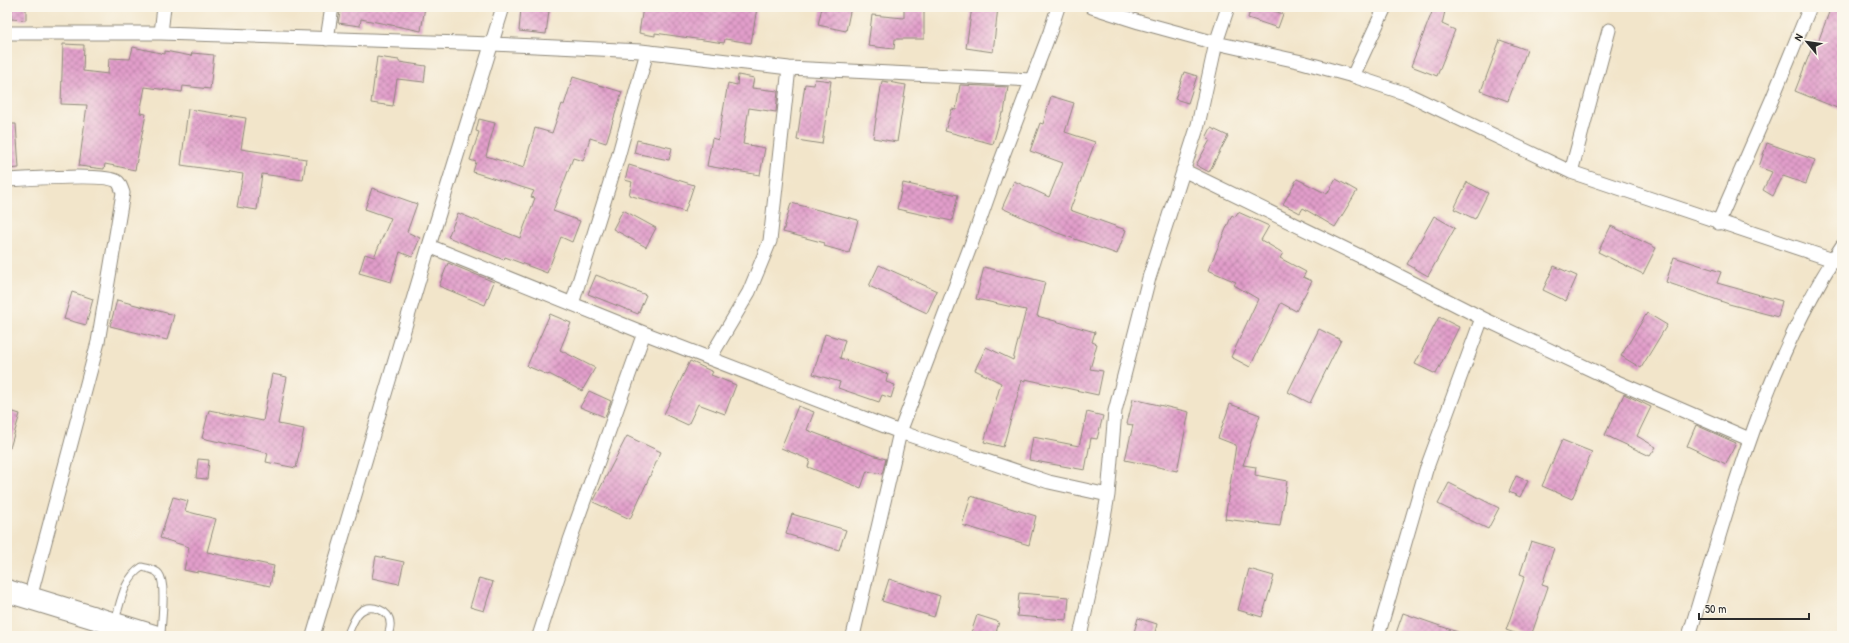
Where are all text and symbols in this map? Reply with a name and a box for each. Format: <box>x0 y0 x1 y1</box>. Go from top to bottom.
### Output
north arrow <box>1787 22 1827 62</box>
text: N <box>1791 31 1806 43</box>
scale bar <box>1699 595 1809 621</box>
text: 50 m <box>1705 600 1726 617</box>

